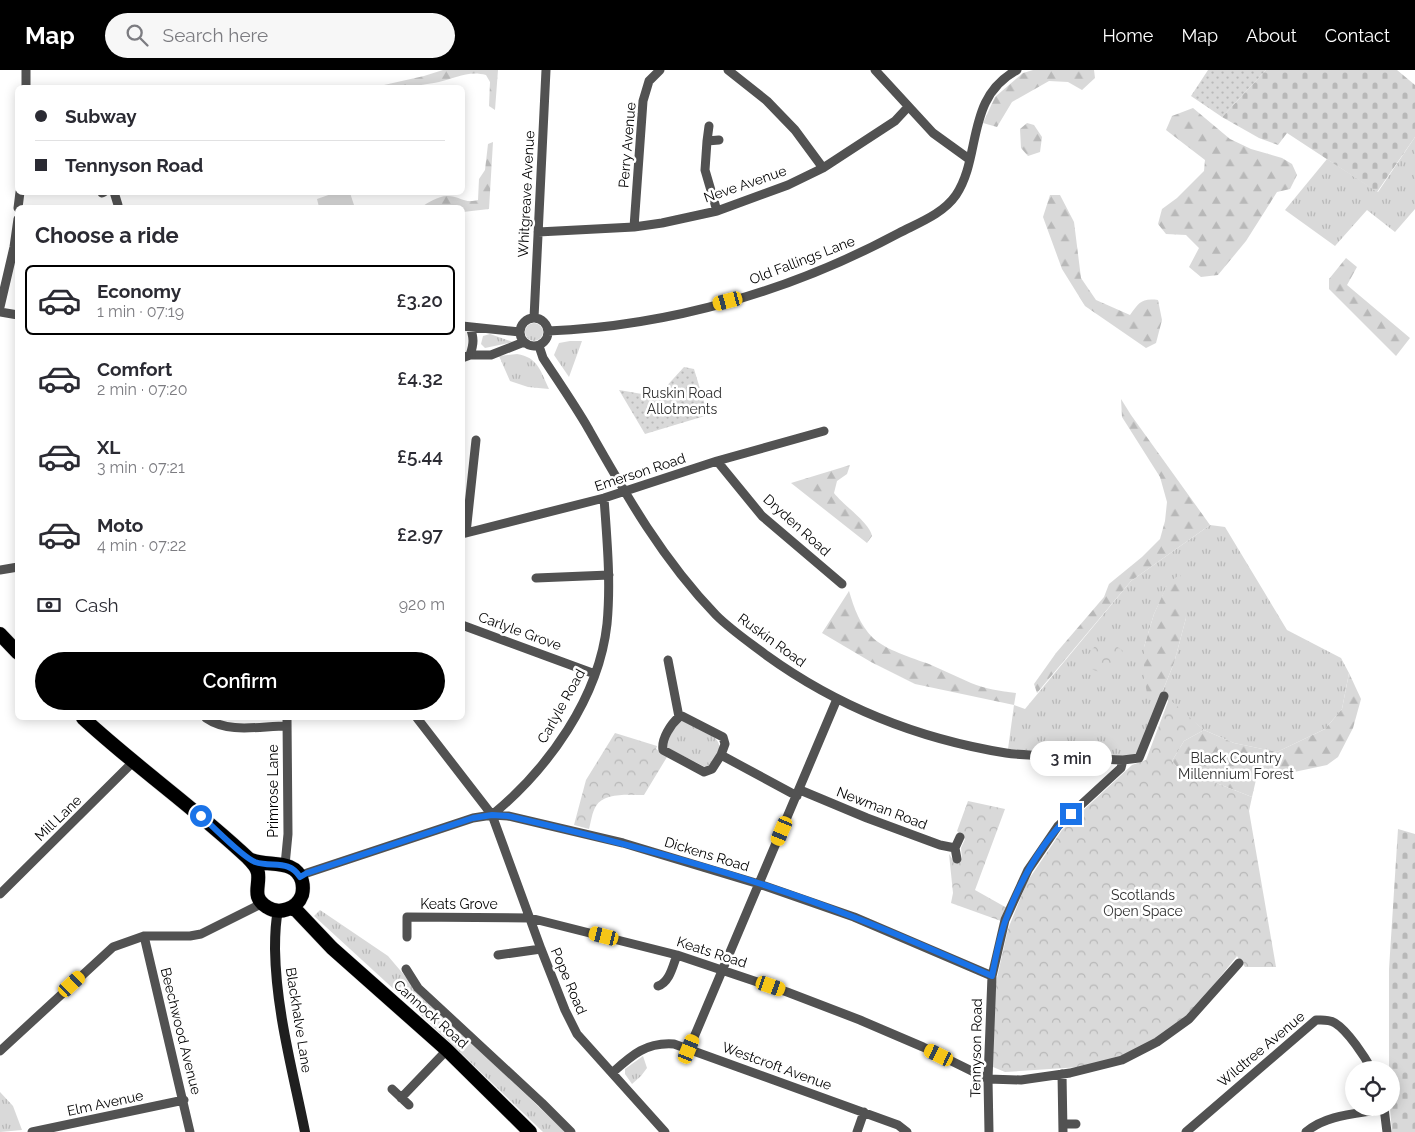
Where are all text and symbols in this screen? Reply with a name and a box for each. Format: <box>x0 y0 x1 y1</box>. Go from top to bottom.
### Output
search box <box>105 13 455 58</box>
text: Map <box>25 21 75 50</box>
icon: search <box>123 21 151 49</box>
text: Search here <box>163 24 268 46</box>
text: Home <box>1102 25 1153 46</box>
text: Map <box>1181 25 1218 46</box>
text: About <box>1246 25 1297 46</box>
text: Contact <box>1325 25 1390 46</box>
street label: Perry Avenue <box>615 101 639 189</box>
text: Subway <box>65 105 137 127</box>
street label: Whitgreave Avenue <box>515 130 537 258</box>
text: Tennyson Road <box>65 154 203 176</box>
street label: Neve Avenue <box>702 162 788 206</box>
text: Choose a ride <box>35 222 179 248</box>
street label: Old Fallings Lane <box>747 233 857 287</box>
icon: car <box>37 278 82 323</box>
text: Economy <box>97 280 181 302</box>
text: £3.20 <box>396 289 443 311</box>
car <box>711 290 744 312</box>
text: 1 min · 07:19 <box>97 302 184 321</box>
icon: car <box>37 356 82 401</box>
text: Comfort <box>97 358 172 380</box>
text: £4.32 <box>397 367 443 389</box>
text: 2 min · 07:20 <box>97 380 188 399</box>
park label: Ruskin Road Allotments <box>642 385 722 417</box>
icon: car <box>37 434 82 479</box>
text: XL <box>97 436 120 458</box>
text: £5.44 <box>397 445 443 467</box>
street label: Emerson Road <box>592 450 688 494</box>
text: 3 min · 07:21 <box>97 458 185 477</box>
street label: Dryden Road <box>760 491 834 559</box>
icon: car <box>37 512 82 557</box>
text: Moto <box>97 514 143 536</box>
text: £2.97 <box>397 523 443 545</box>
text: 4 min · 07:22 <box>97 536 186 555</box>
icon: cash <box>35 591 63 619</box>
text: Cash <box>75 594 119 616</box>
text: 920 m <box>399 595 445 614</box>
street label: Carlyle Grove <box>476 609 564 653</box>
street label: Ruskin Road <box>735 610 809 670</box>
button: Confirm <box>35 652 445 710</box>
street label: Carlyle Road <box>534 666 588 746</box>
callout: 3 min <box>1030 742 1112 776</box>
street label: Primrose Lane <box>265 744 281 838</box>
text: 3 min <box>1051 749 1092 768</box>
park label: Black Country Millennium Forest <box>1178 750 1294 782</box>
street label: Newman Road <box>834 783 930 833</box>
street label: Mill Lane <box>31 792 85 844</box>
route end <box>1060 803 1082 825</box>
route start <box>190 805 212 827</box>
car <box>769 814 794 848</box>
street label: Dickens Road <box>663 833 751 875</box>
park label: Scotlands Open Space <box>1103 887 1183 919</box>
street label: Keats Grove <box>420 896 498 912</box>
car <box>587 925 620 947</box>
street label: Keats Road <box>675 933 749 971</box>
street label: Pope Road <box>548 945 590 1017</box>
street label: Beechwood Avenue <box>157 966 205 1096</box>
street label: Blackhalve Lane <box>283 966 315 1074</box>
car <box>55 968 88 1000</box>
car <box>754 974 787 998</box>
street label: Cannock Road <box>391 977 471 1051</box>
street label: Tennyson Road <box>967 998 985 1098</box>
street label: Wildtree Avenue <box>1214 1008 1308 1090</box>
car <box>676 1032 701 1066</box>
street label: Westcroft Avenue <box>720 1039 834 1093</box>
car <box>922 1042 955 1068</box>
map controls <box>1345 1061 1400 1116</box>
button: locate <box>1345 1061 1400 1116</box>
street label: Elm Avenue <box>65 1087 145 1119</box>

